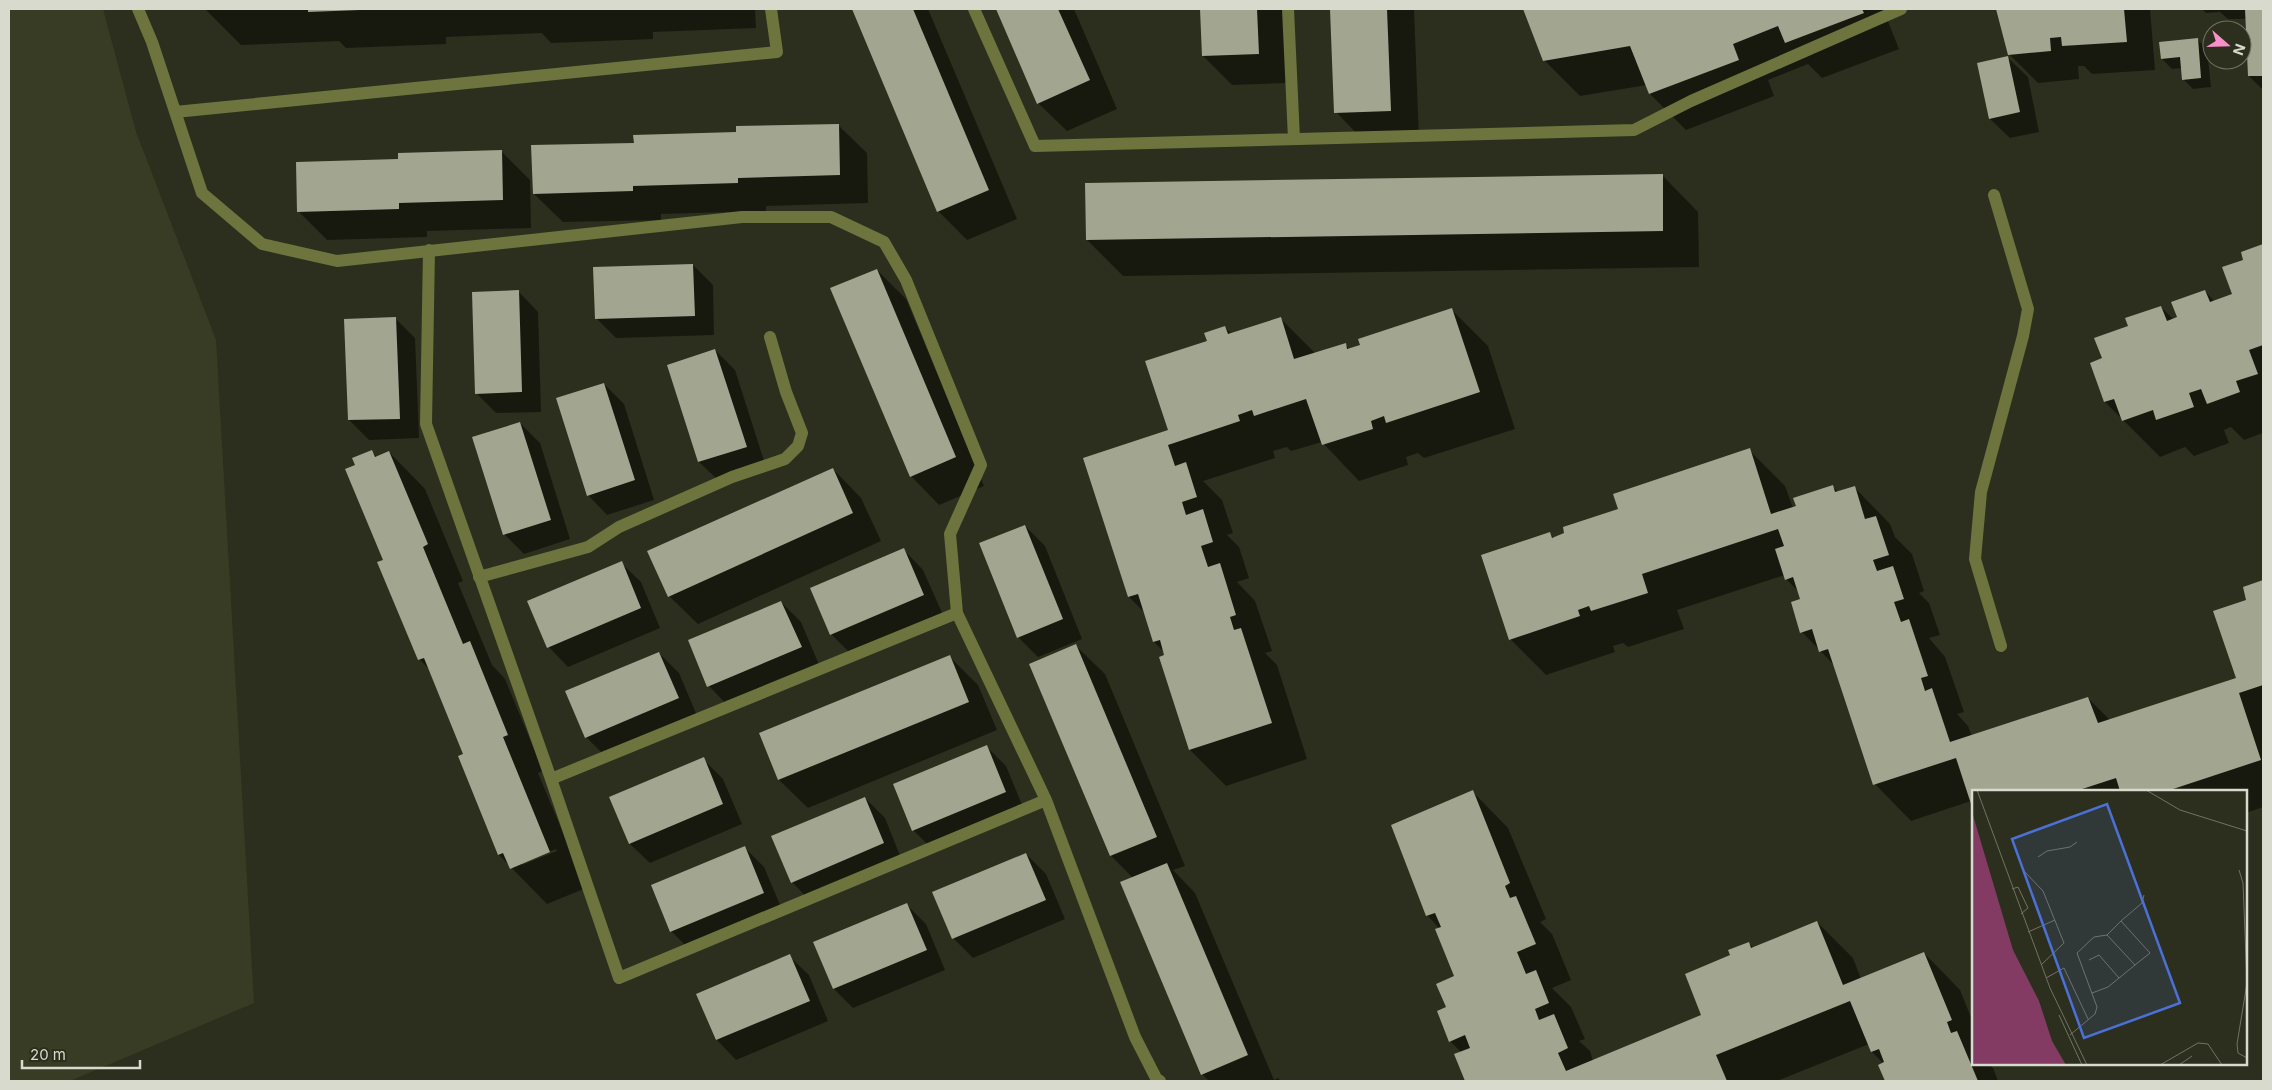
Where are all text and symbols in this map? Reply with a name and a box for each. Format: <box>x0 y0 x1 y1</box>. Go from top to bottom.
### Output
north arrow <box>2202 20 2252 70</box>
text: N <box>2230 42 2249 58</box>
inset map <box>1972 790 2247 1065</box>
scale bar <box>22 1038 140 1070</box>
text: 20 m <box>30 1045 66 1064</box>

